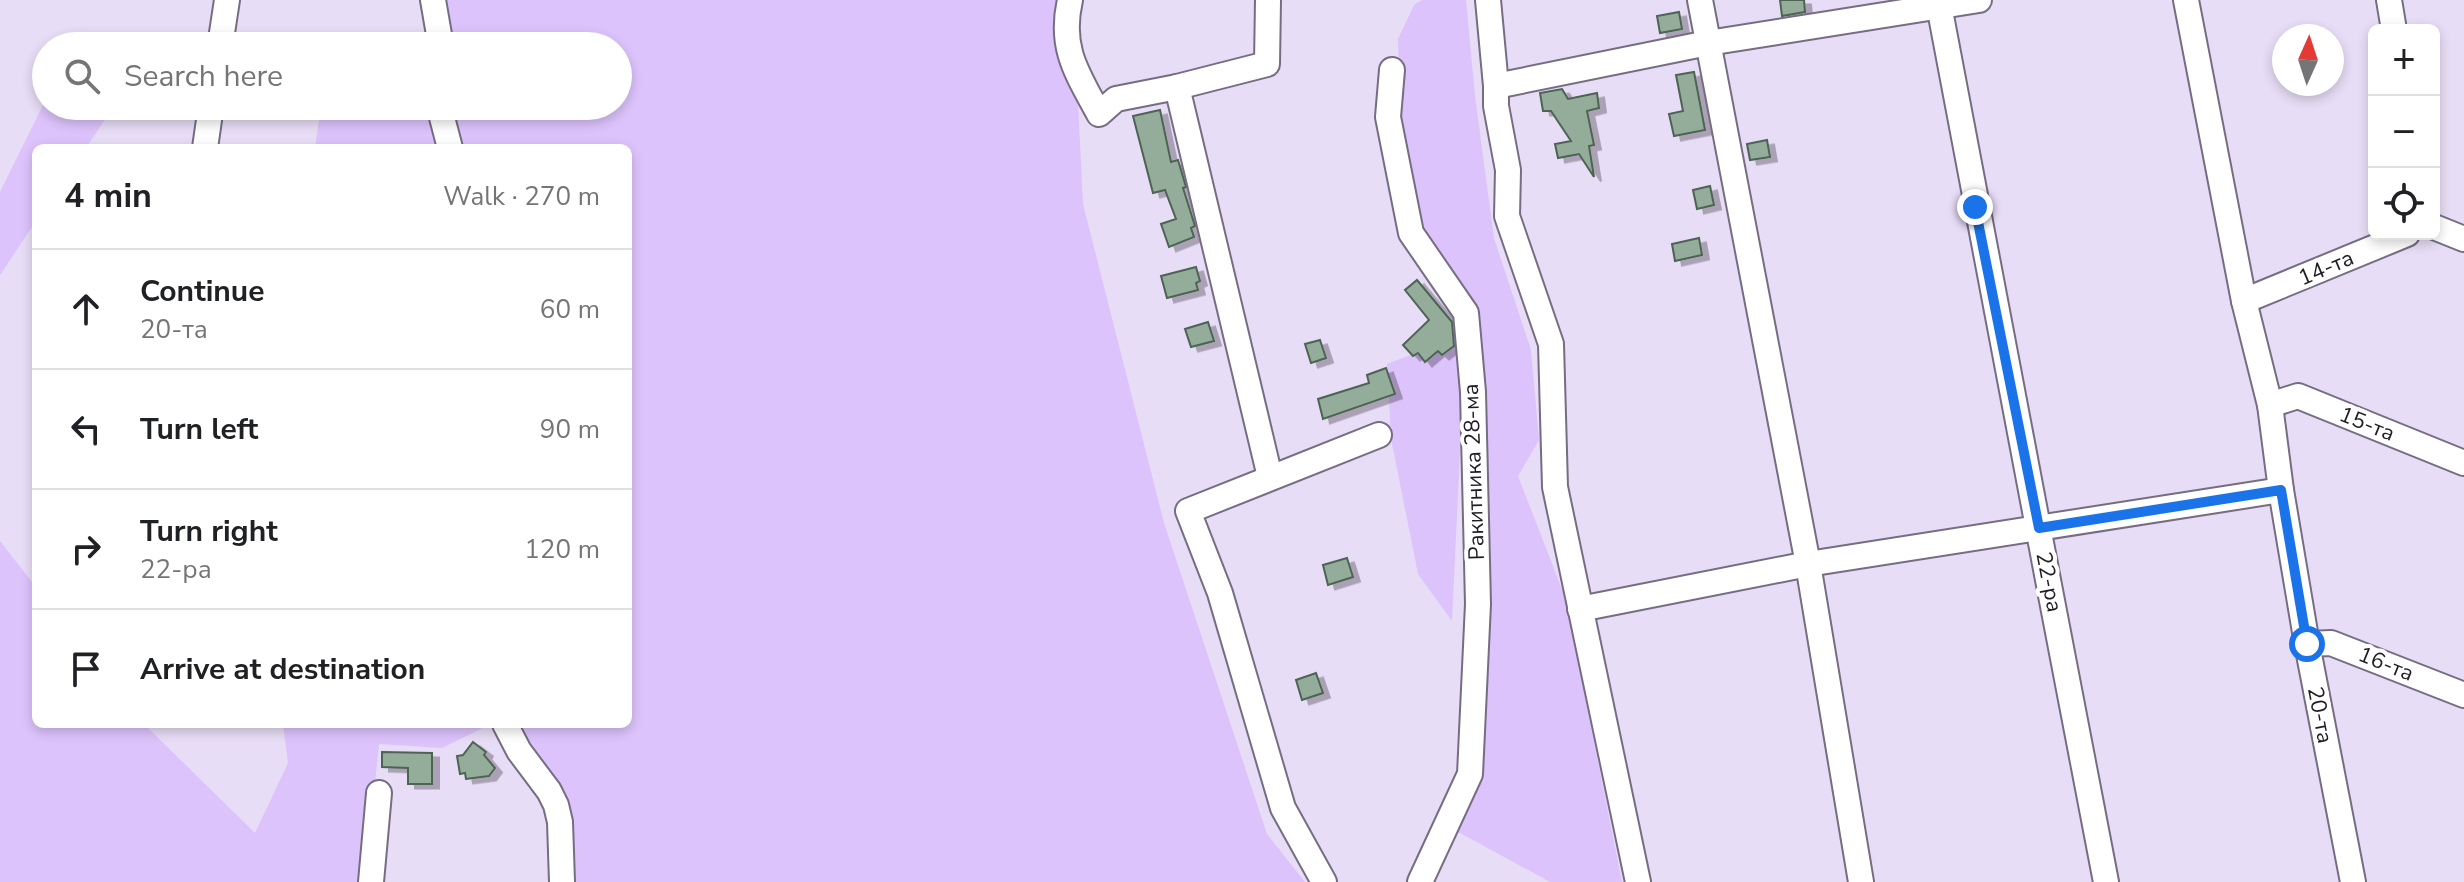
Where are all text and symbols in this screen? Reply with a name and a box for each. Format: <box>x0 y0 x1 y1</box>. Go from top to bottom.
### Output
north arrow <box>2272 24 2344 96</box>
map controls <box>2368 24 2440 240</box>
button: + <box>2368 24 2440 96</box>
search box <box>32 32 632 120</box>
icon: search <box>60 54 104 98</box>
text: Search here <box>124 56 283 97</box>
button: − <box>2368 96 2440 168</box>
button: locate <box>2368 168 2440 240</box>
text: 4 min <box>64 173 152 219</box>
text: Walk · 270 m <box>443 179 600 214</box>
route end <box>1957 189 1993 225</box>
street label: 14-та <box>2294 243 2358 293</box>
text: Continue <box>140 271 265 312</box>
icon: ahead <box>64 287 108 331</box>
text: 60 m <box>540 292 600 327</box>
text: 20-та <box>140 312 208 347</box>
street label: Ракитника 28-ма <box>1456 383 1492 561</box>
street label: 15-та <box>2335 399 2399 449</box>
icon: left <box>64 407 108 451</box>
text: Turn left <box>140 409 258 450</box>
text: 90 m <box>540 412 600 447</box>
text: Turn right <box>140 511 278 552</box>
icon: right <box>64 527 108 571</box>
text: 120 m <box>524 532 600 567</box>
street label: 22-ра <box>2028 549 2070 615</box>
text: 22-ра <box>140 552 212 587</box>
route start <box>2289 626 2325 662</box>
street label: 16-та <box>2354 639 2418 689</box>
icon: arrive <box>64 647 108 691</box>
text: Arrive at destination <box>140 649 425 690</box>
street label: 20-та <box>2300 684 2340 746</box>

